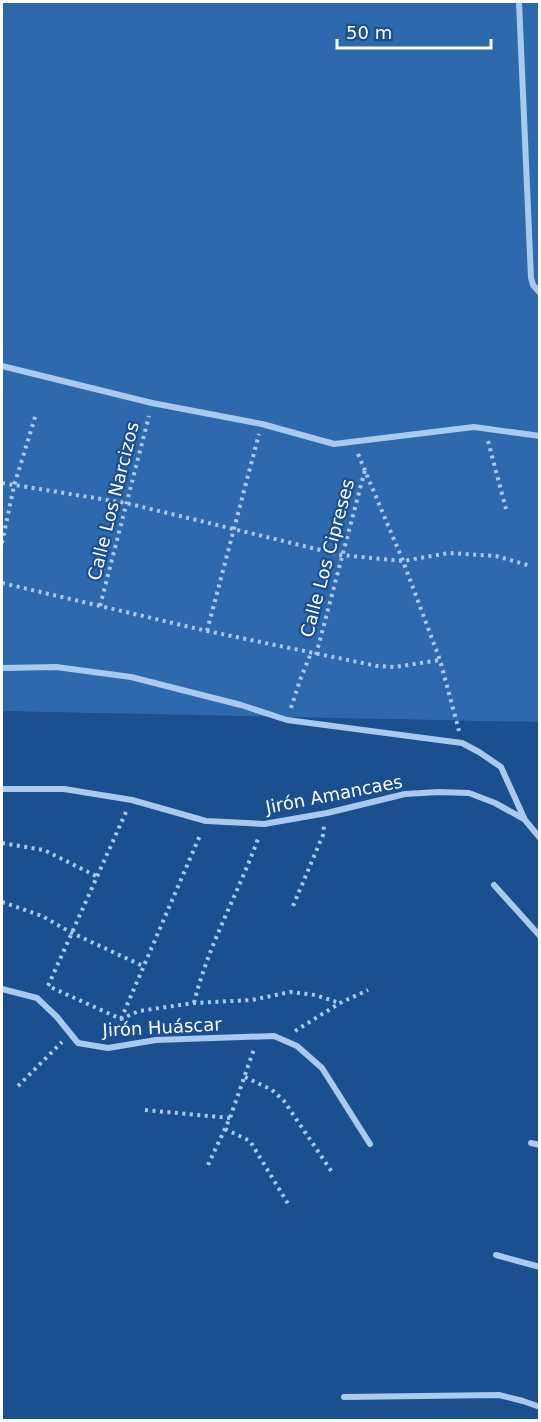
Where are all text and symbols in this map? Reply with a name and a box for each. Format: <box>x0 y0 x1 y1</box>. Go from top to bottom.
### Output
scale bar <box>337 12 492 50</box>
text: 50 m <box>346 22 392 43</box>
street label: Calle Los Narcizos <box>83 420 143 582</box>
street label: Calle Los Cipreses <box>296 476 358 640</box>
street label: Jirón Amancaes <box>263 770 404 818</box>
street label: Jirón Huáscar <box>101 1013 223 1041</box>

